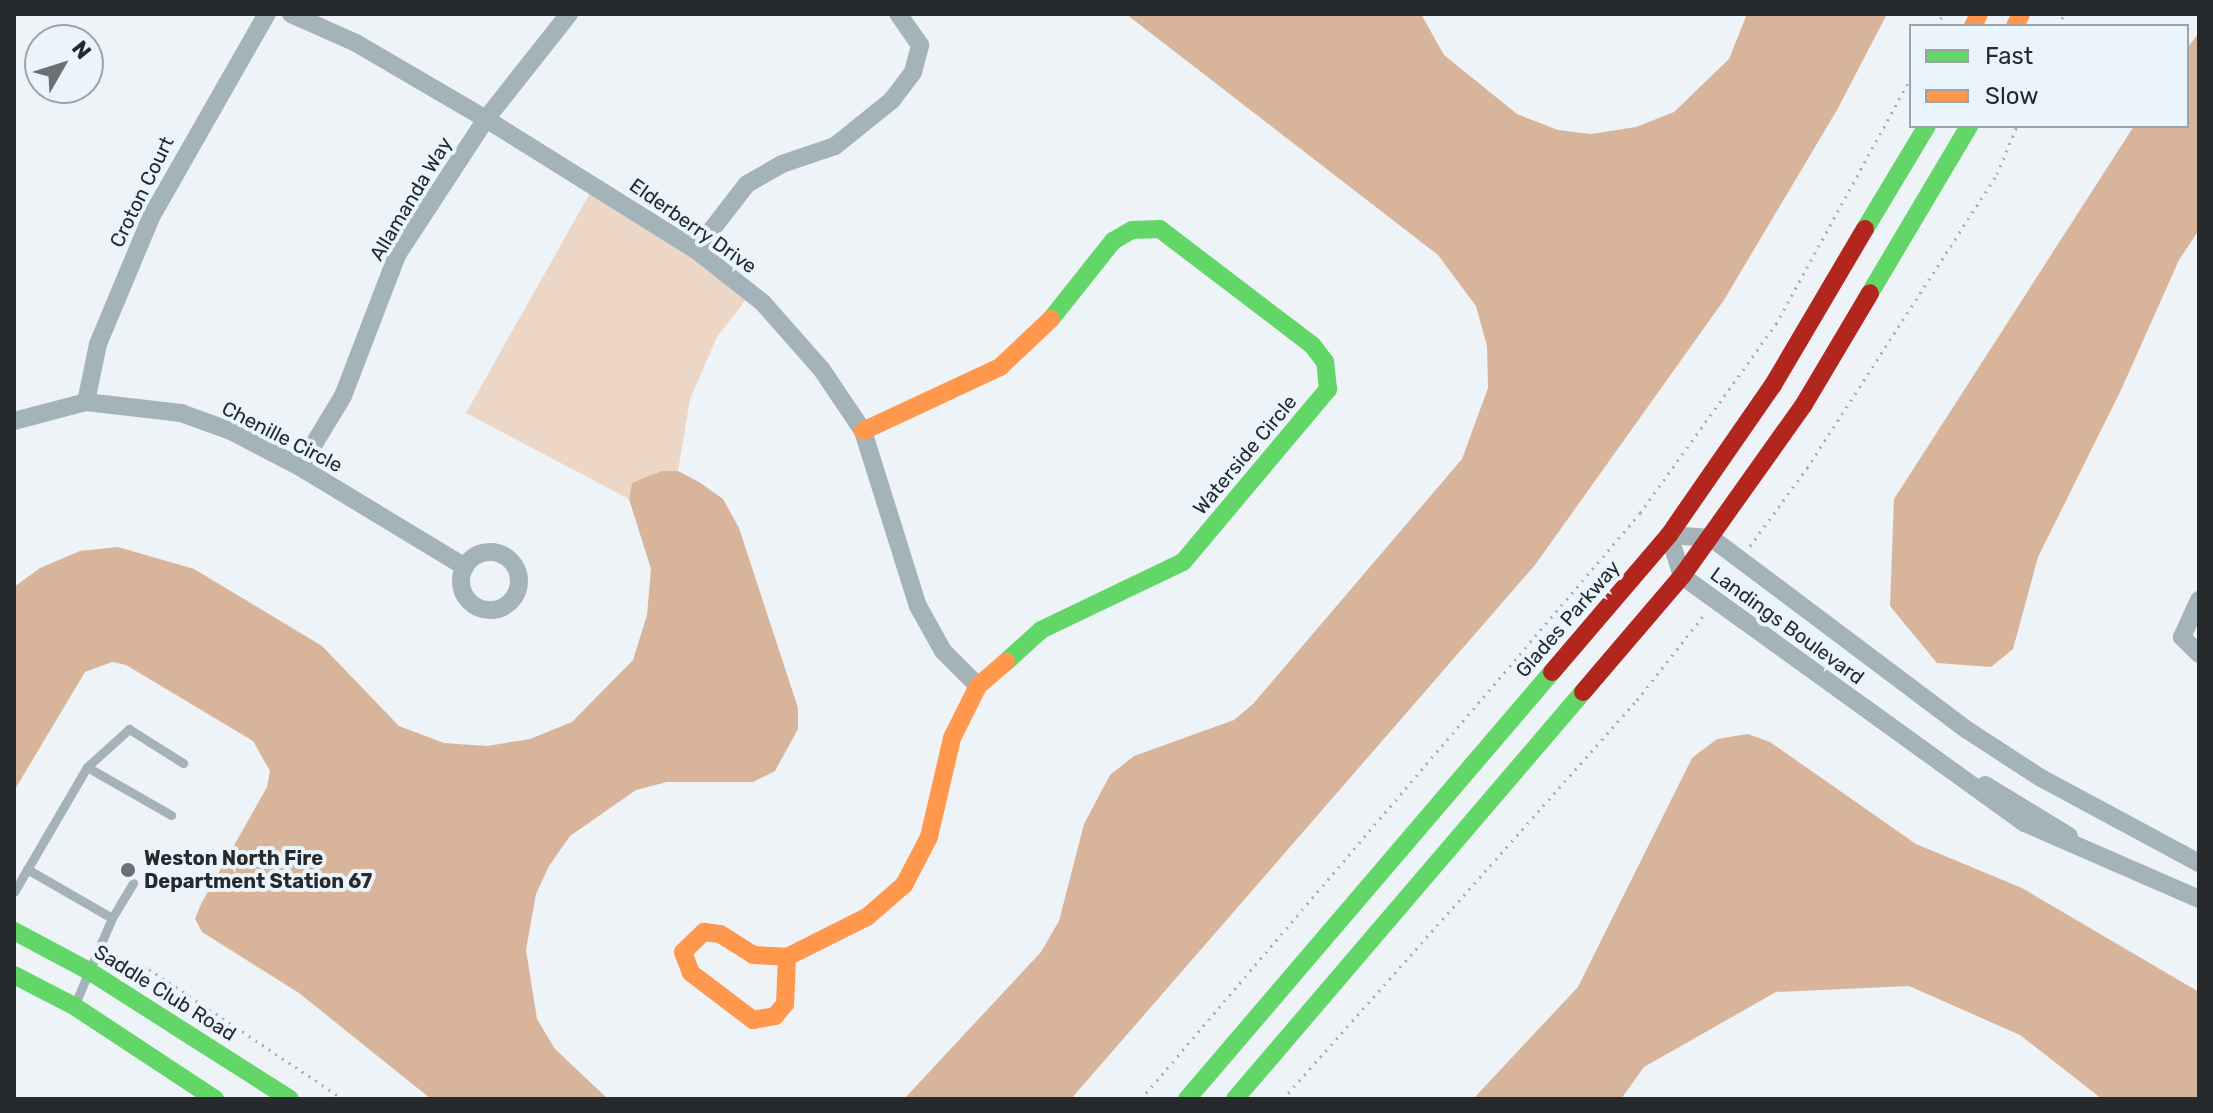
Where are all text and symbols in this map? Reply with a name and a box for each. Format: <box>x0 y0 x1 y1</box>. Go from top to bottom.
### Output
north arrow <box>24 24 104 104</box>
legend <box>1909 24 2189 128</box>
text: N <box>66 35 97 64</box>
text: Fast <box>1985 42 2033 70</box>
text: Slow <box>1985 82 2038 110</box>
street label: Croton Court <box>105 133 179 251</box>
street label: Allamanda Way <box>365 133 457 265</box>
street label: Elderberry Drive <box>625 173 761 279</box>
street label: Waterside Circle <box>1188 390 1302 520</box>
street label: Chenille Circle <box>218 396 346 478</box>
street label: Glades Parkway <box>1511 556 1625 682</box>
street label: Landings Boulevard <box>1706 562 1868 690</box>
place label: Weston North Fire Department Station 67 <box>144 846 372 893</box>
marker: Weston North Fire Department Station 67 <box>119 861 137 879</box>
street label: Saddle Club Road <box>90 940 240 1046</box>

